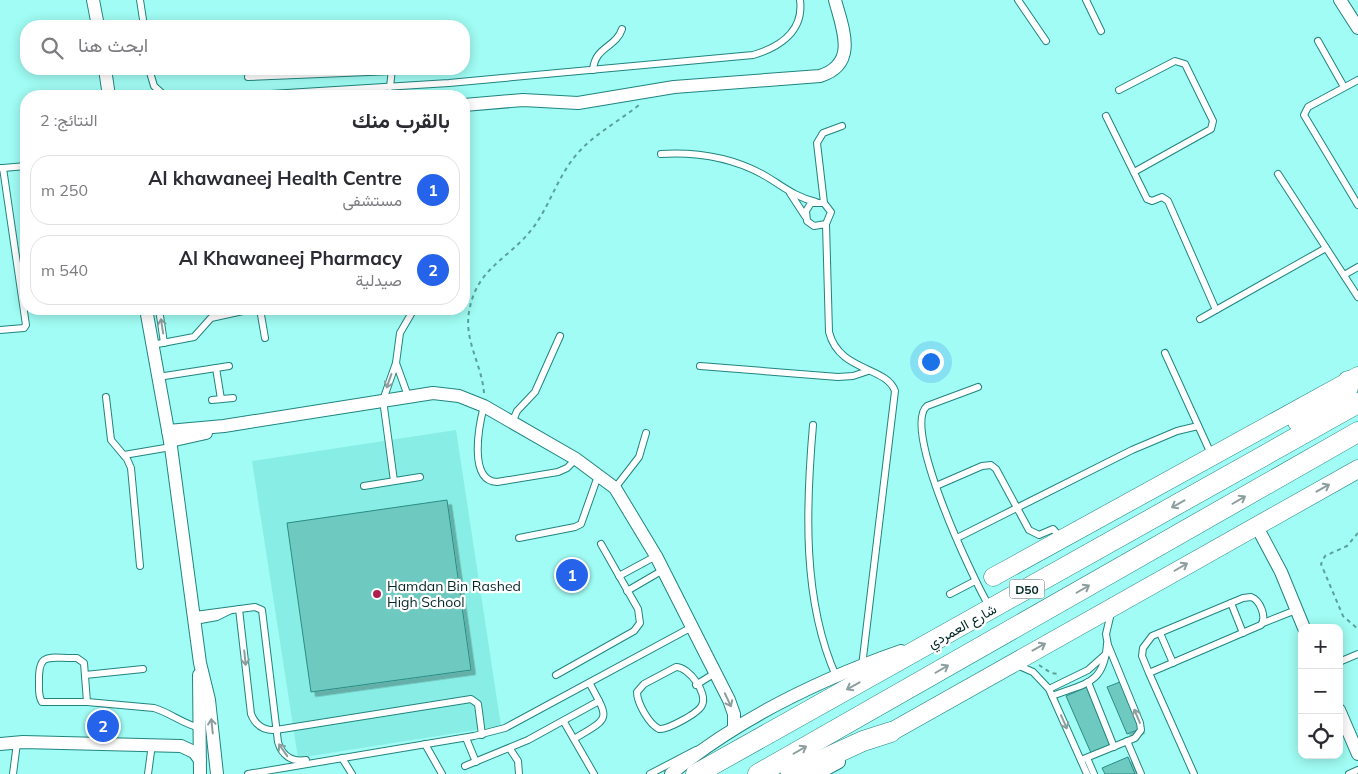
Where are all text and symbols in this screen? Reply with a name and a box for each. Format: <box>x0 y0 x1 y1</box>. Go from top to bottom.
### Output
search box <box>20 20 470 75</box>
text: ابحث هنا <box>78 33 148 57</box>
icon: search <box>38 34 66 62</box>
text: بالقرب منك <box>352 107 450 133</box>
text: النتائج: 2 <box>40 110 97 130</box>
text: Al khawaneej Health Centre <box>148 166 402 190</box>
text: 250 m <box>41 180 88 200</box>
text: 1 <box>428 180 438 200</box>
text: مستشفى <box>342 190 402 210</box>
text: Al Khawaneej Pharmacy <box>179 246 402 270</box>
text: 540 m <box>41 260 88 280</box>
text: 2 <box>428 260 438 280</box>
text: صيدلية <box>356 270 402 290</box>
one-way arrow <box>156 318 166 334</box>
your location <box>918 349 944 375</box>
one-way arrow <box>384 373 393 389</box>
one-way arrow <box>1315 483 1330 493</box>
one-way arrow <box>1232 495 1247 505</box>
one-way arrow <box>1171 499 1186 509</box>
pin: 1 <box>556 556 588 594</box>
one-way arrow <box>1173 562 1187 572</box>
place label: Hamdan Bin Rashed High School <box>387 577 521 611</box>
road number: D50 <box>1010 580 1044 598</box>
one-way arrow <box>1075 584 1090 594</box>
marker: Hamdan Bin Rashed High School <box>371 588 383 600</box>
street label: شارع العمردي <box>924 600 1001 655</box>
map controls <box>1298 624 1343 759</box>
button: + <box>1298 624 1343 669</box>
one-way arrow <box>1032 642 1046 652</box>
one-way arrow <box>240 649 250 665</box>
one-way arrow <box>934 664 948 674</box>
button: − <box>1298 669 1343 714</box>
one-way arrow <box>846 681 861 691</box>
one-way arrow <box>724 692 734 707</box>
pin: 2 <box>87 707 119 745</box>
one-way arrow <box>1132 709 1142 724</box>
one-way arrow <box>1060 714 1069 729</box>
button: locate <box>1298 714 1343 759</box>
one-way arrow <box>207 718 217 734</box>
one-way arrow <box>278 743 288 757</box>
one-way arrow <box>793 745 808 755</box>

